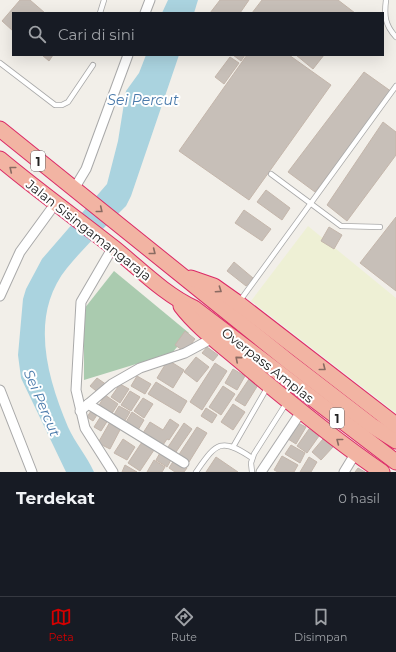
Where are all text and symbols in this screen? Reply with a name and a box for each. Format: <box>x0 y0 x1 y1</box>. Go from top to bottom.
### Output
search box <box>12 12 384 56</box>
icon: search <box>26 23 48 45</box>
text: Cari di sini <box>58 25 135 44</box>
water label: Sei Percut <box>107 91 179 109</box>
road number: 1 <box>31 151 45 171</box>
one-way arrow <box>10 167 17 174</box>
street label: Jalan Sisingamangaraja <box>22 175 155 284</box>
one-way arrow <box>95 205 102 212</box>
one-way arrow <box>148 247 155 254</box>
one-way arrow <box>215 285 222 293</box>
street label: Overpass Amplas <box>219 324 317 406</box>
one-way arrow <box>235 357 243 364</box>
one-way arrow <box>318 363 325 370</box>
water label: Sei Percut <box>20 367 64 440</box>
road number: 1 <box>330 408 344 428</box>
one-way arrow <box>337 439 344 446</box>
text: Terdekat <box>16 488 95 508</box>
text: 0 hasil <box>338 490 380 506</box>
tab: Peta <box>49 606 74 644</box>
tab: Rute <box>171 606 197 644</box>
tab: Disimpan <box>294 606 347 644</box>

